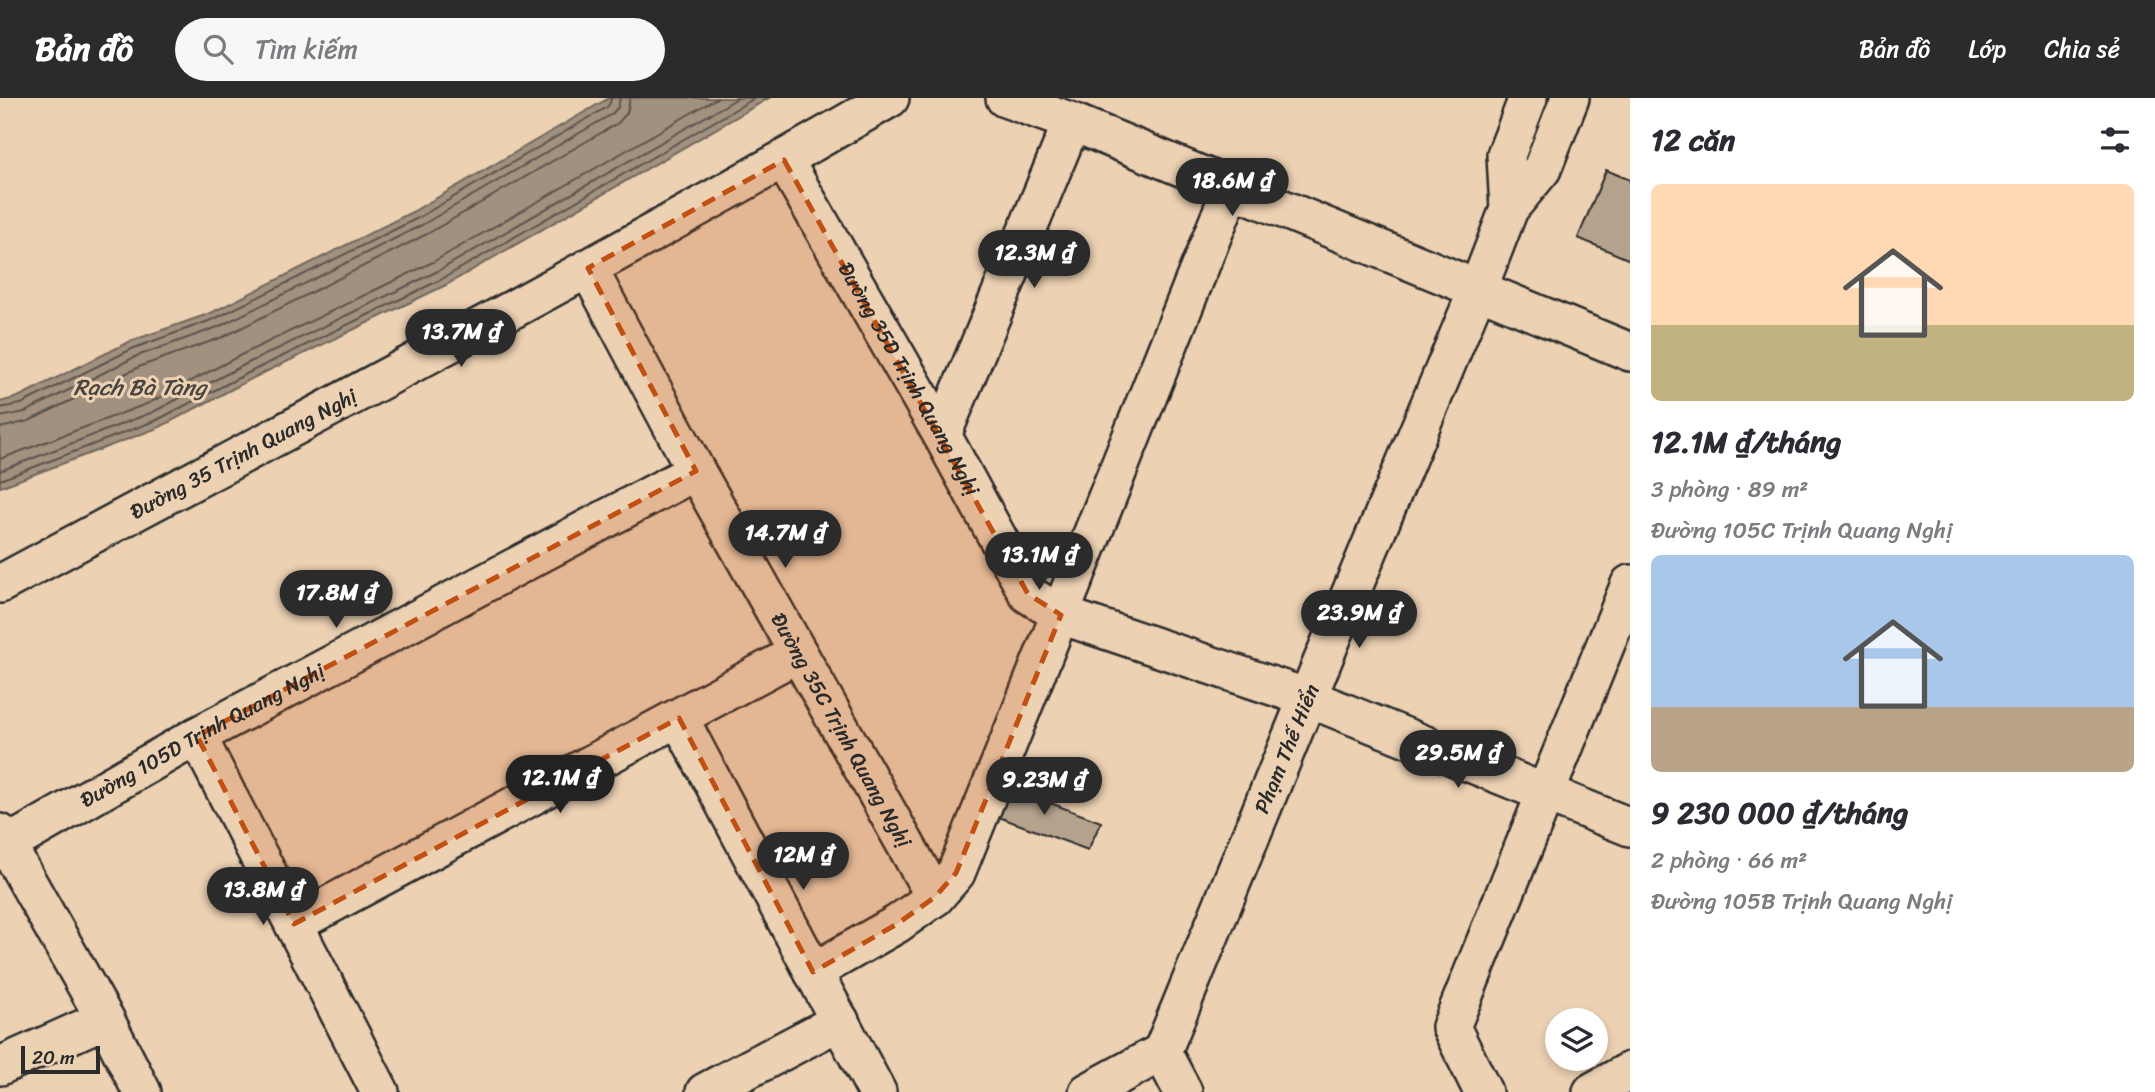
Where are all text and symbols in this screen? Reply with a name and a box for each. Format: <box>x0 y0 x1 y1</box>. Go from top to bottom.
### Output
search box <box>175 18 665 81</box>
text: Bản đồ <box>35 20 133 78</box>
text: Tìm kiếm <box>255 26 358 72</box>
text: Bản đồ <box>1859 28 1930 70</box>
text: Lớp <box>1968 28 2006 70</box>
text: Chia sẻ <box>2044 28 2120 70</box>
icon: search <box>199 30 237 68</box>
text: 12 căn <box>1651 113 1735 167</box>
icon: filters <box>2096 121 2134 159</box>
pin: 18.6M ₫ <box>1167 158 1297 218</box>
text: 18.6M ₫ <box>1192 160 1272 201</box>
pin: 12.3M ₫ <box>969 230 1099 290</box>
icon: home <box>1830 230 1956 356</box>
text: 12.3M ₫ <box>994 232 1074 273</box>
street label: Đường 35D Trịnh Quang Nghị <box>827 255 991 504</box>
pin: 13.7M ₫ <box>396 310 526 369</box>
text: 13.7M ₫ <box>421 311 501 352</box>
water label: Rạch Bà Tàng <box>74 367 209 408</box>
street label: Đường 35 Trịnh Quang Nghị <box>123 377 365 530</box>
text: 12.1M ₫/tháng <box>1651 415 1841 469</box>
text: 3 phòng · 89 m² <box>1651 469 1808 510</box>
pin: 14.7M ₫ <box>720 510 850 570</box>
text: Đường 105C Trịnh Quang Nghị <box>1651 510 1952 551</box>
text: 14.7M ₫ <box>744 512 826 553</box>
pin: 13.1M ₫ <box>974 532 1104 592</box>
text: 13.1M ₫ <box>1001 534 1077 575</box>
pin: 17.8M ₫ <box>271 570 401 630</box>
text: 17.8M ₫ <box>296 572 376 613</box>
pin: 23.9M ₫ <box>1294 590 1424 650</box>
text: 23.9M ₫ <box>1317 592 1401 633</box>
icon: home <box>1830 601 1956 727</box>
street label: Đường 35C Trịnh Quang Nghị <box>760 605 923 856</box>
street label: Đường 105D Trịnh Quang Nghị <box>73 652 333 818</box>
street label: Phạm Thế Hiển <box>1243 678 1330 820</box>
pin: 29.5M ₫ <box>1393 730 1523 790</box>
text: 29.5M ₫ <box>1415 732 1501 773</box>
pin: 12.1M ₫ <box>495 756 625 815</box>
text: 12.1M ₫ <box>522 757 598 798</box>
pin: 9.23M ₫ <box>979 758 1109 817</box>
text: 9.23M ₫ <box>1002 759 1086 800</box>
text: 9 230 000 ₫/tháng <box>1651 786 1908 840</box>
pin: 12M ₫ <box>754 832 852 892</box>
text: 12M ₫ <box>773 834 833 875</box>
text: 2 phòng · 66 m² <box>1651 840 1807 881</box>
pin: 13.8M ₫ <box>198 868 328 927</box>
text: 13.8M ₫ <box>223 869 303 910</box>
text: Đường 105B Trịnh Quang Nghị <box>1651 881 1953 922</box>
map controls <box>1545 1008 1608 1071</box>
button: layers <box>1545 1008 1608 1071</box>
text: 20 m <box>32 1041 75 1074</box>
scale bar <box>21 1043 100 1075</box>

